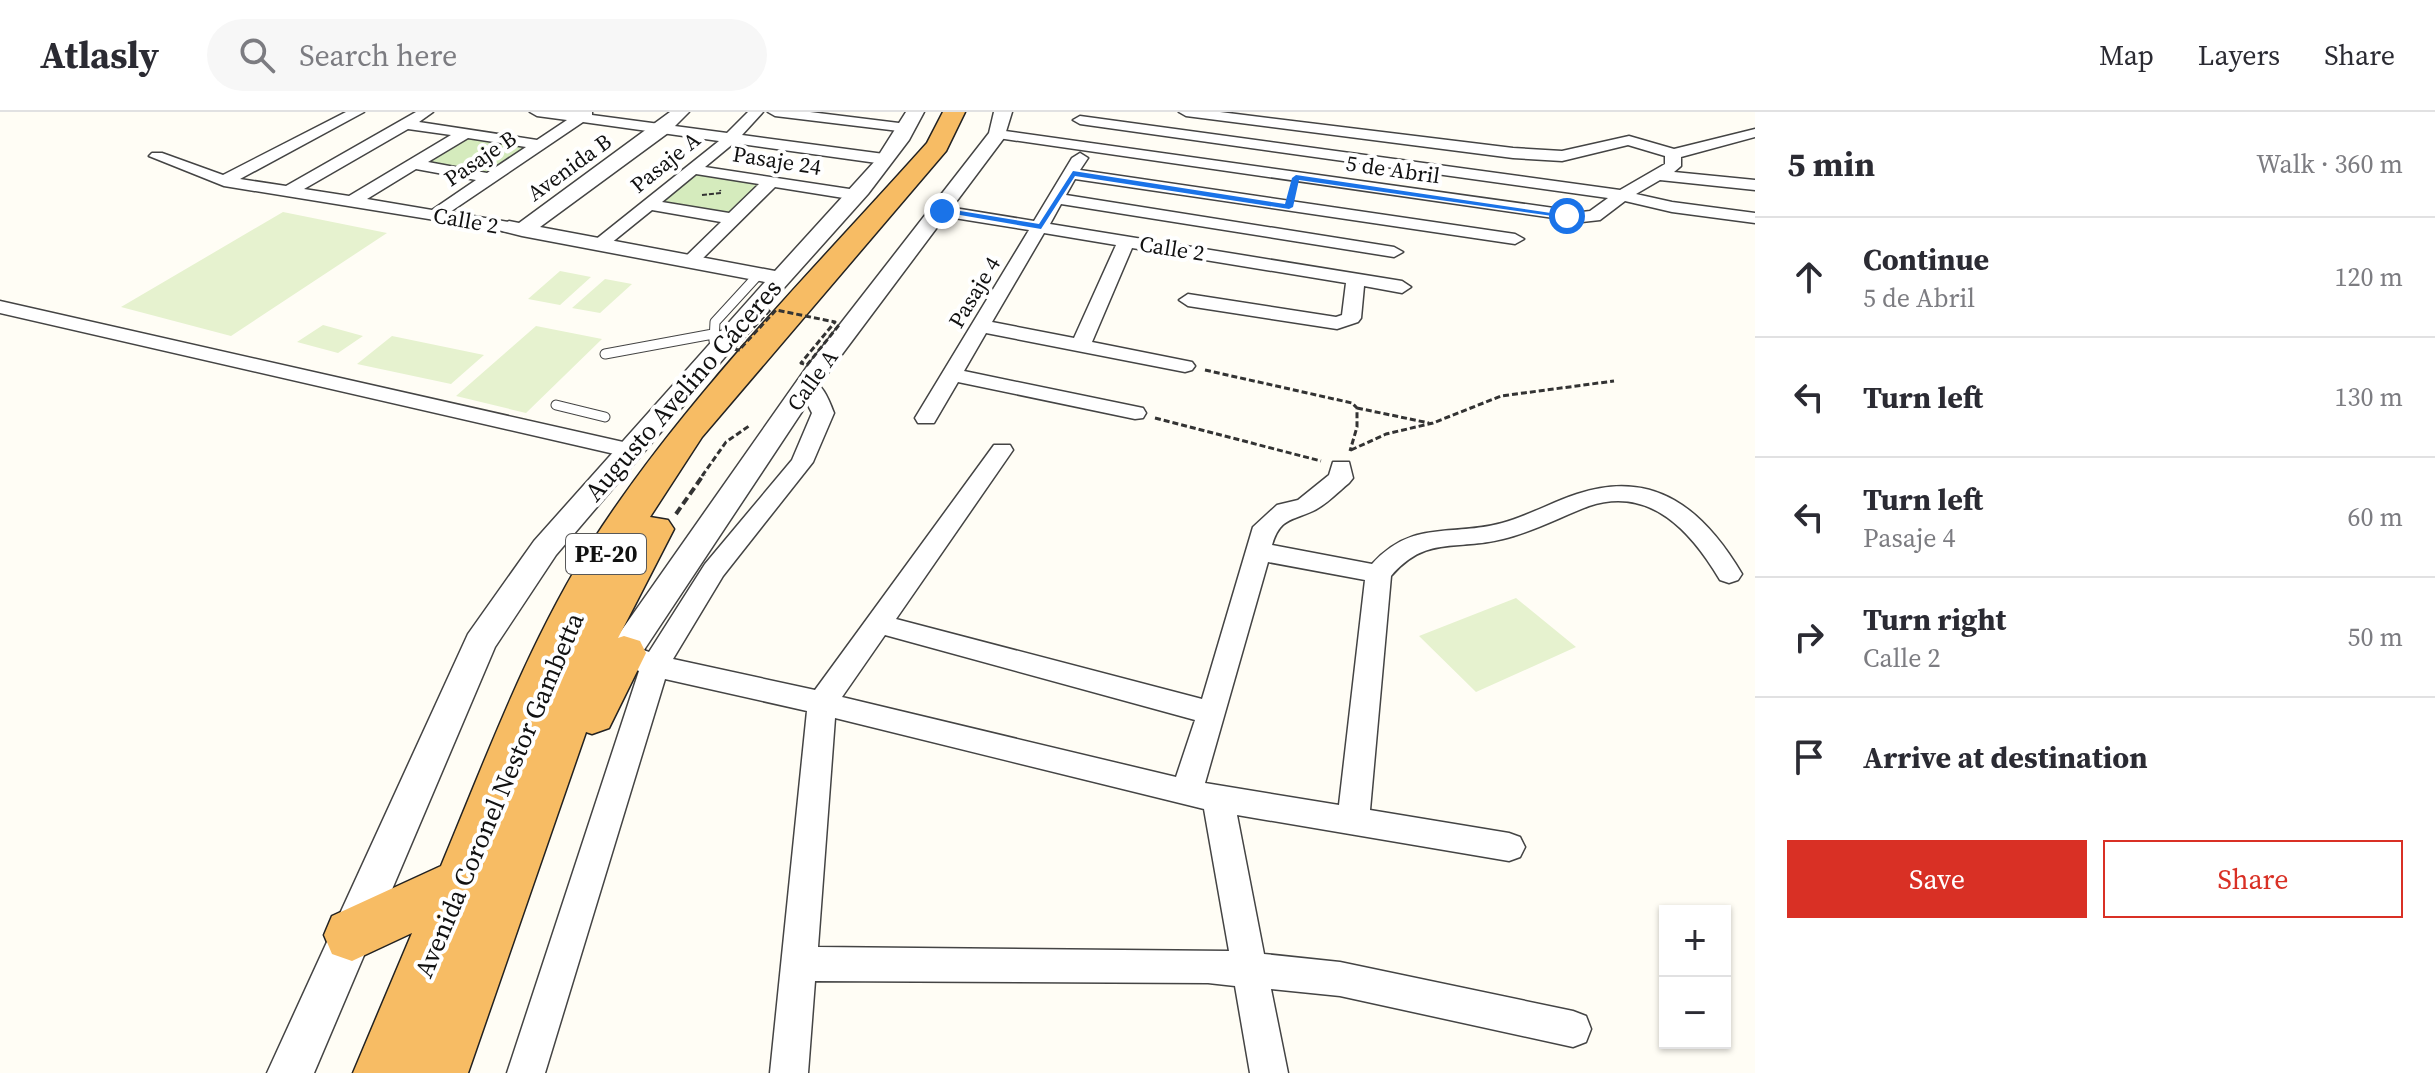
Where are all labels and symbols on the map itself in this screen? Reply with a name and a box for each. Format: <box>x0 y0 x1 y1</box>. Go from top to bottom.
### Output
street label: Pasaje B <box>438 123 522 193</box>
street label: Pasaje A <box>624 124 707 199</box>
street label: Avenida B <box>521 126 617 208</box>
street label: Pasaje 24 <box>731 138 823 182</box>
street label: 5 de Abril <box>1344 148 1442 190</box>
route end <box>924 193 960 229</box>
route start <box>1549 198 1585 234</box>
street label: Calle 2 <box>431 200 501 240</box>
street label: Calle 2 <box>1137 228 1207 268</box>
street label: Pasaje 4 <box>941 251 1007 333</box>
street label: Augusto Avelino Cáceres <box>576 271 790 509</box>
street label: Calle A <box>780 343 845 417</box>
road number: PE-20 <box>566 534 646 574</box>
street label: Avenida Coronel Nestor Gambetta <box>406 606 593 983</box>

